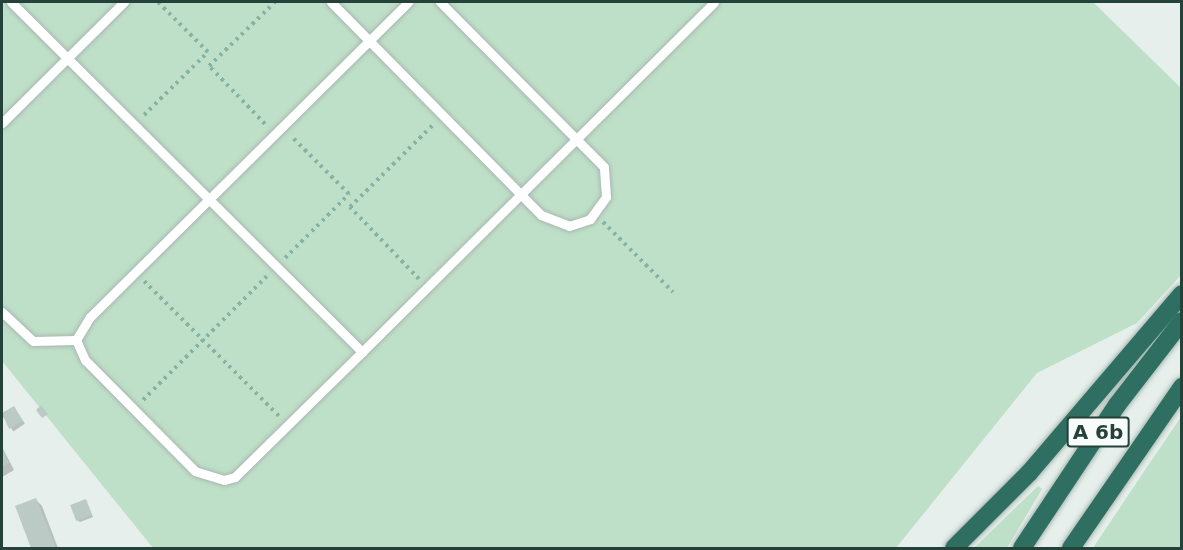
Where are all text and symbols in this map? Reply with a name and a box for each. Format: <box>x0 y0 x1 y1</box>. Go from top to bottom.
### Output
road number: A 6b <box>1066 415 1130 449</box>

